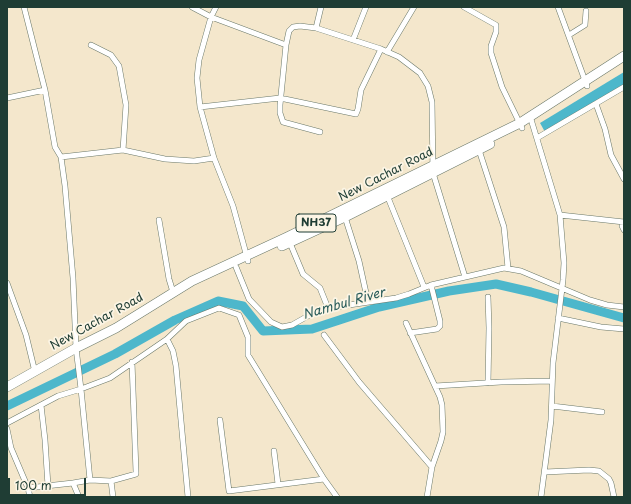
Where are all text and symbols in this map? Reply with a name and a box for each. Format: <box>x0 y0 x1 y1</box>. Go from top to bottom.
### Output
street label: New Cachar Road <box>336 145 436 205</box>
road number: NH37 <box>296 214 336 232</box>
water label: Nambul River <box>301 285 387 323</box>
street label: New Cachar Road <box>48 290 146 354</box>
scale bar <box>10 470 88 496</box>
text: 100 m <box>15 476 52 494</box>

